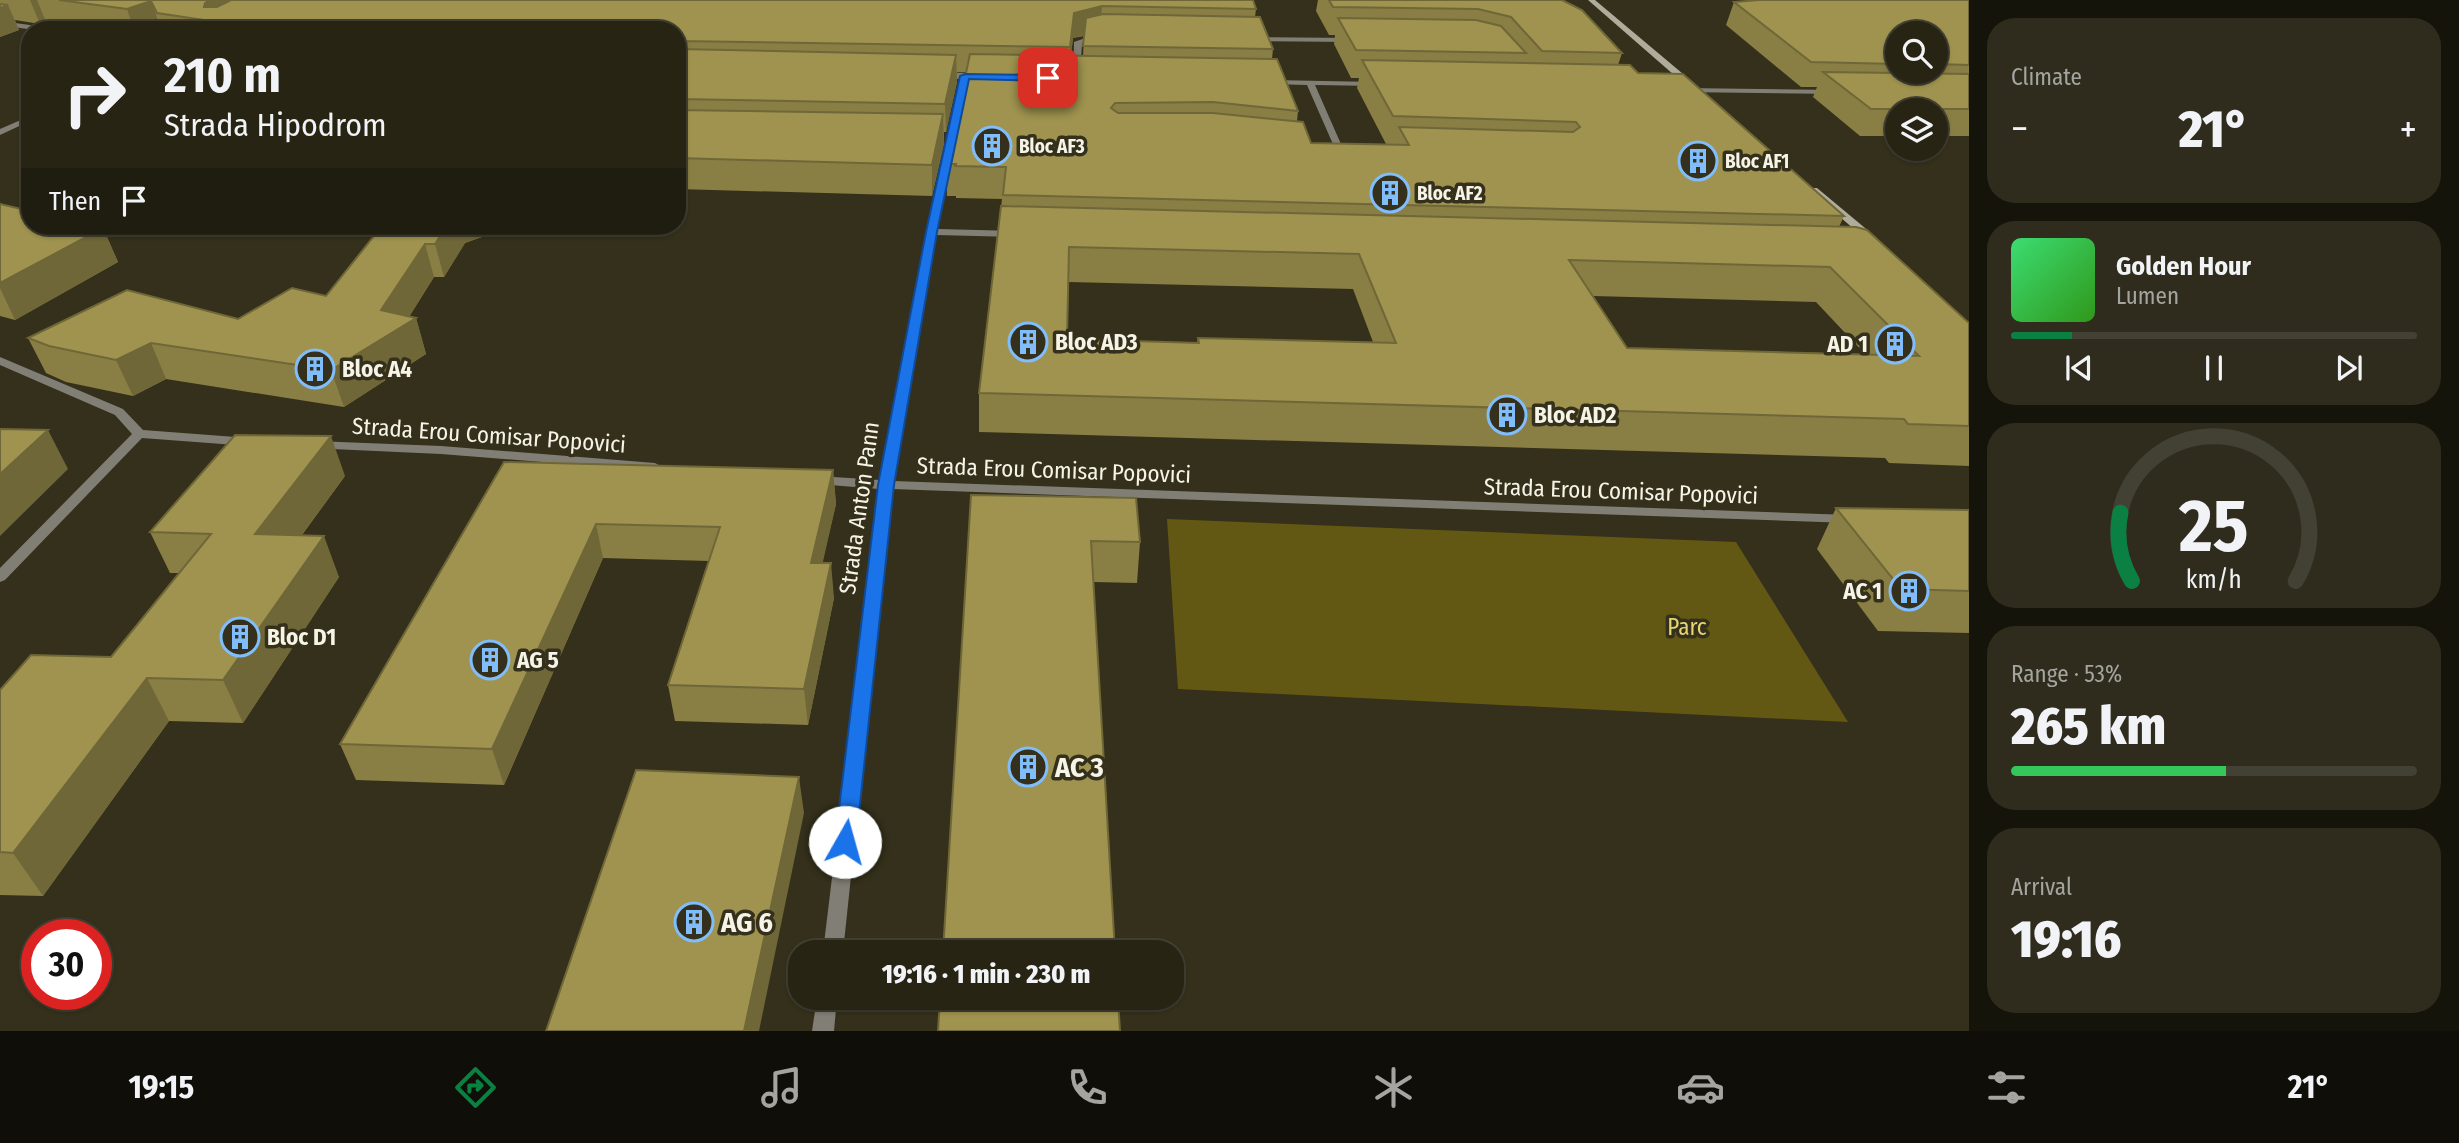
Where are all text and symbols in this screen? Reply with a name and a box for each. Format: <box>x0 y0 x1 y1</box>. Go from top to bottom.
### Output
map controls <box>1885 21 1948 161</box>
button: search <box>1885 21 1948 84</box>
text: 210 m <box>164 46 281 105</box>
pin <box>1018 48 1078 108</box>
icon: right <box>49 49 140 140</box>
icon: arrive <box>1029 59 1067 97</box>
text: Climate <box>2011 63 2082 91</box>
button: layers <box>1885 98 1948 161</box>
text: 21° <box>2179 98 2249 161</box>
text: Strada Hipodrom <box>164 106 387 144</box>
text: − <box>2011 106 2028 152</box>
text: + <box>2400 106 2417 152</box>
building icon: Bloc AF3 <box>971 125 1013 167</box>
place label: Bloc AF3 <box>1019 135 1085 158</box>
building icon: Bloc AF1 <box>1677 140 1719 182</box>
place label: Bloc AF1 <box>1725 150 1789 173</box>
building icon: Bloc AF2 <box>1369 172 1411 214</box>
icon: arrive <box>115 182 153 220</box>
place label: Bloc AF2 <box>1417 182 1483 205</box>
text: Then <box>49 186 101 217</box>
text: Golden Hour <box>2116 251 2251 282</box>
text: Lumen <box>2116 282 2179 310</box>
building icon: Bloc AD3 <box>1007 321 1049 363</box>
building icon: AD 1 <box>1874 323 1916 365</box>
place label: Bloc AD3 <box>1055 328 1138 356</box>
place label: AD 1 <box>1826 330 1868 358</box>
building icon: Bloc A4 <box>294 348 336 390</box>
icon: previous <box>2060 349 2098 387</box>
icon: pause <box>2195 349 2233 387</box>
icon: next <box>2330 349 2368 387</box>
place label: Bloc A4 <box>342 355 412 383</box>
building icon: Bloc AD2 <box>1486 394 1528 436</box>
place label: Bloc AD2 <box>1534 401 1617 429</box>
street label: Strada Erou Comisar Popovici <box>351 411 627 459</box>
street label: Strada Anton Pann <box>833 420 885 596</box>
street label: Strada Erou Comisar Popovici <box>916 451 1192 489</box>
street label: Strada Erou Comisar Popovici <box>1483 472 1759 510</box>
text: 25 <box>2178 484 2249 571</box>
text: km/h <box>2186 565 2242 595</box>
building icon: AC 1 <box>1888 570 1930 612</box>
place label: AC 1 <box>1842 577 1882 605</box>
park label: Parc <box>1667 613 1707 641</box>
building icon: Bloc D1 <box>219 616 261 658</box>
place label: Bloc D1 <box>267 623 336 651</box>
building icon: AG 5 <box>469 639 511 681</box>
place label: AG 5 <box>516 646 559 674</box>
text: Range · 53% <box>2011 660 2122 688</box>
text: 265 km <box>2011 695 2166 758</box>
building icon: AC 3 <box>1007 746 1049 788</box>
place label: AC 3 <box>1054 751 1104 784</box>
position arrow <box>808 805 882 879</box>
text: Arrival <box>2011 873 2072 901</box>
building icon: AG 6 <box>673 901 715 943</box>
place label: AG 6 <box>720 906 773 939</box>
text: 19:16 <box>2011 908 2122 971</box>
speed limit sign: 30 <box>21 919 112 1010</box>
text: 19:16 · 1 min · 230 m <box>882 959 1090 990</box>
icon: directions <box>451 1063 500 1112</box>
icon: music <box>757 1063 806 1112</box>
icon: phone <box>1063 1063 1112 1112</box>
icon: climate <box>1369 1063 1418 1112</box>
icon: car <box>1676 1063 1725 1112</box>
icon: filters <box>1982 1063 2031 1112</box>
text: 19:15 <box>129 1068 194 1106</box>
text: 21° <box>2288 1068 2330 1106</box>

